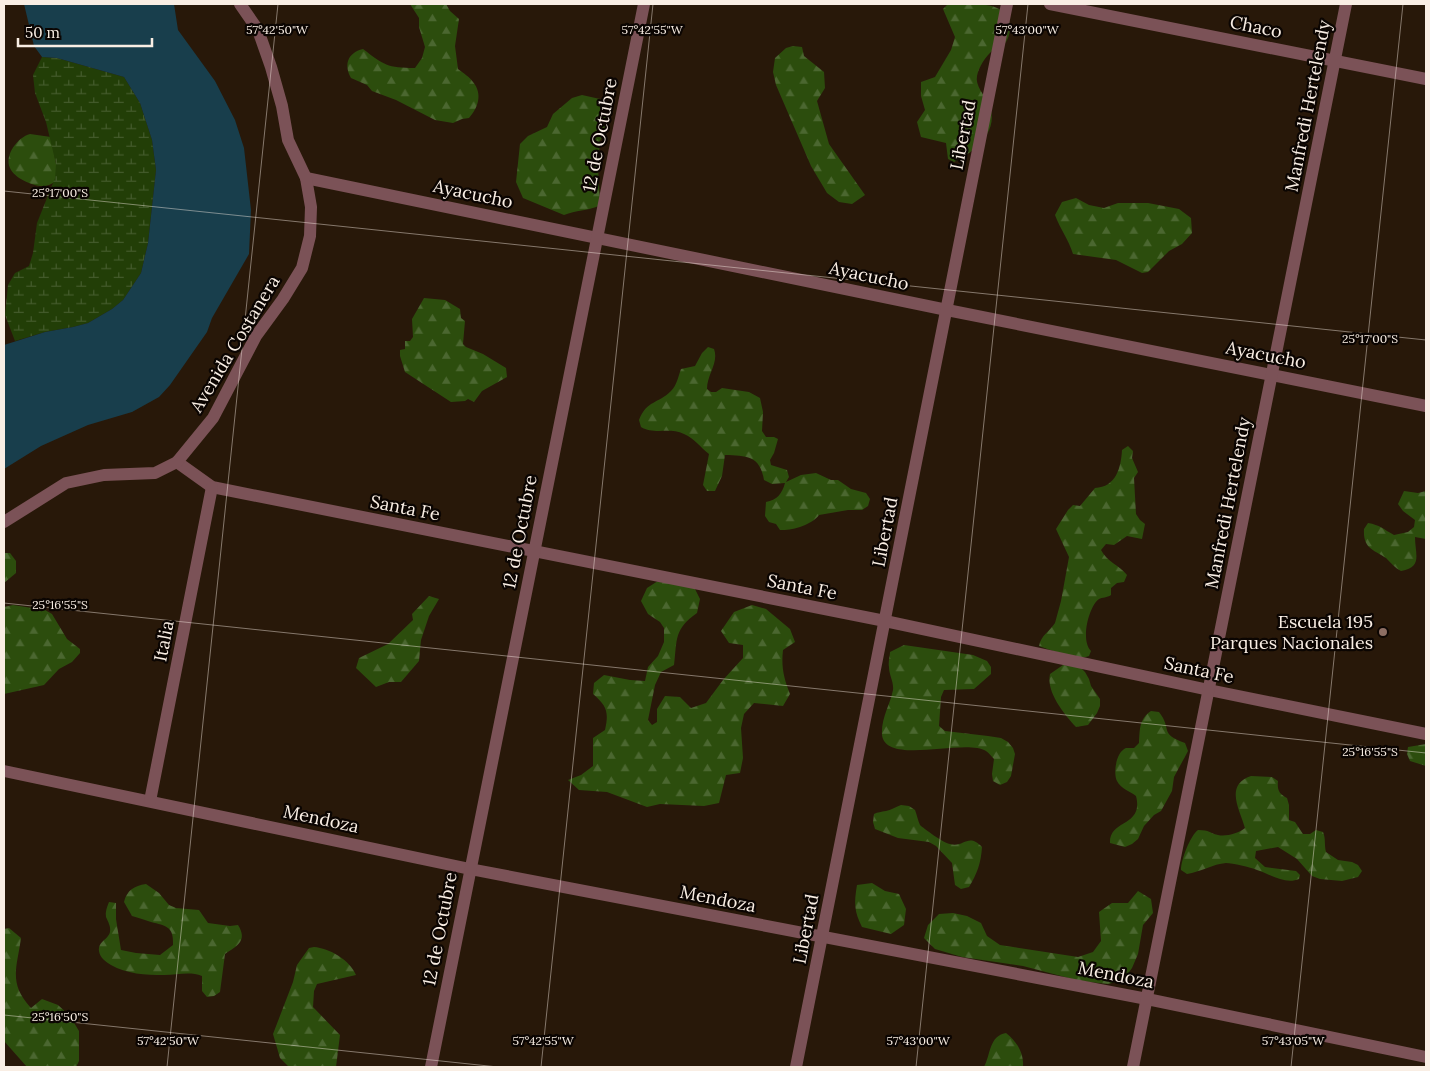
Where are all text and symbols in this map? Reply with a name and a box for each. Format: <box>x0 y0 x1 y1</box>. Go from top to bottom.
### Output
street label: Chaco <box>1228 10 1284 43</box>
scale bar <box>18 15 151 47</box>
street label: Manfredi Hertelendy <box>1280 18 1336 194</box>
text: 57°42'50"W <box>246 22 309 37</box>
text: 57°42'55"W <box>621 22 684 37</box>
text: 57°43'00"W <box>995 22 1060 37</box>
text: 50 m <box>25 23 60 42</box>
street label: 12 de Octubre <box>577 76 622 194</box>
street label: Libertad <box>944 98 981 172</box>
street label: Ayacucho <box>430 174 515 213</box>
text: 25°17'00"S <box>32 185 88 200</box>
street label: Ayacucho <box>826 256 911 295</box>
street label: Avenida Costanera <box>184 271 285 417</box>
text: 25°17'00"S <box>1342 331 1398 346</box>
street label: Ayacucho <box>1223 335 1308 374</box>
street label: Manfredi Hertelendy <box>1200 415 1256 591</box>
street label: 12 de Octubre <box>497 473 542 591</box>
street label: Santa Fe <box>368 489 442 526</box>
street label: Libertad <box>866 495 903 569</box>
street label: Santa Fe <box>765 568 839 605</box>
text: 25°16'55"S <box>32 597 88 612</box>
place label: Escuela 195 Parques Nacionales <box>1210 610 1373 654</box>
street label: Italia <box>148 618 179 663</box>
marker: Escuela 195 Parques Nacionales <box>1377 626 1389 638</box>
street label: Santa Fe <box>1162 651 1236 688</box>
text: 25°16'55"S <box>1342 744 1398 759</box>
street label: Mendoza <box>281 799 361 838</box>
street label: 12 de Octubre <box>417 870 462 988</box>
street label: Mendoza <box>678 880 758 917</box>
street label: Libertad <box>787 892 824 966</box>
street label: Mendoza <box>1076 956 1156 993</box>
text: 25°16'50"S <box>32 1009 88 1024</box>
text: 57°42'50"W <box>137 1033 200 1048</box>
text: 57°42'55"W <box>512 1033 575 1048</box>
text: 57°43'00"W <box>886 1033 951 1048</box>
text: 57°43'05"W <box>1262 1033 1325 1048</box>

